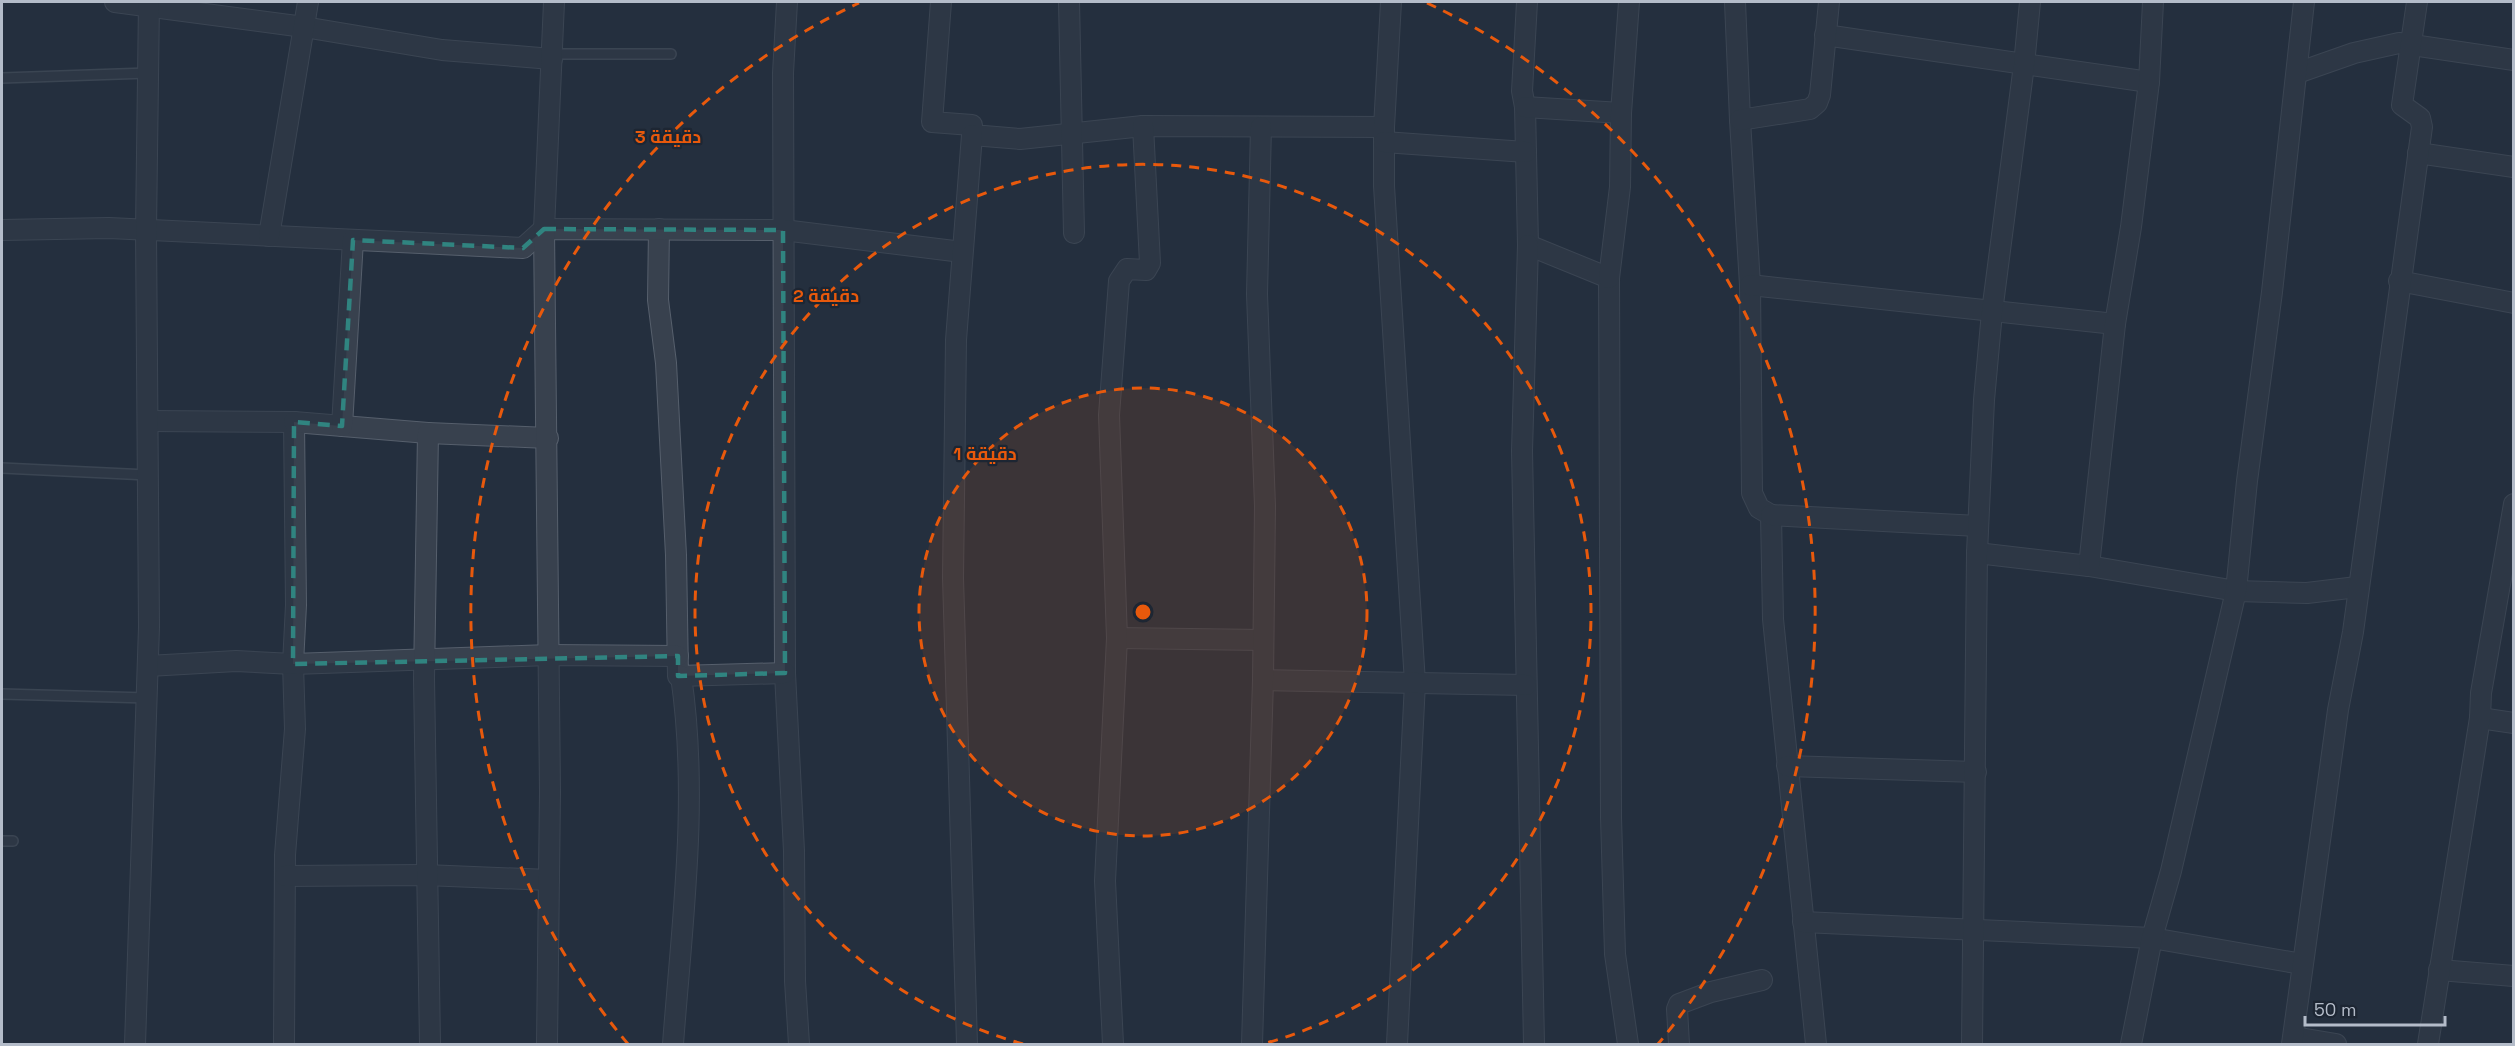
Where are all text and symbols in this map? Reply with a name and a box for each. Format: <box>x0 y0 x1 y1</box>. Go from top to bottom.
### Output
text: 3 دقيقة <box>635 125 701 148</box>
text: 2 دقيقة <box>793 284 859 307</box>
text: 1 دقيقة <box>953 442 1017 465</box>
centre of rings <box>1133 602 1153 622</box>
scale bar <box>2305 989 2444 1027</box>
text: 50 m <box>2314 998 2356 1021</box>

